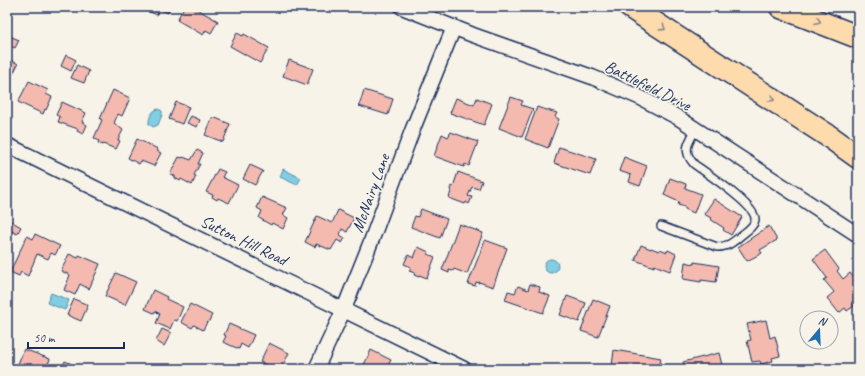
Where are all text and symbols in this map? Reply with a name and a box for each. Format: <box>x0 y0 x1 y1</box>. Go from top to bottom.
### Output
one-way arrow <box>814 17 821 25</box>
one-way arrow <box>659 23 666 31</box>
street label: Battlefield Drive <box>601 56 696 116</box>
one-way arrow <box>768 94 775 102</box>
street label: McNairy Lane <box>347 150 395 235</box>
street label: Sutton Hill Road <box>197 210 293 271</box>
north arrow <box>799 310 839 350</box>
text: N <box>817 313 830 329</box>
scale bar <box>28 324 124 350</box>
text: 50 m <box>34 330 56 346</box>

